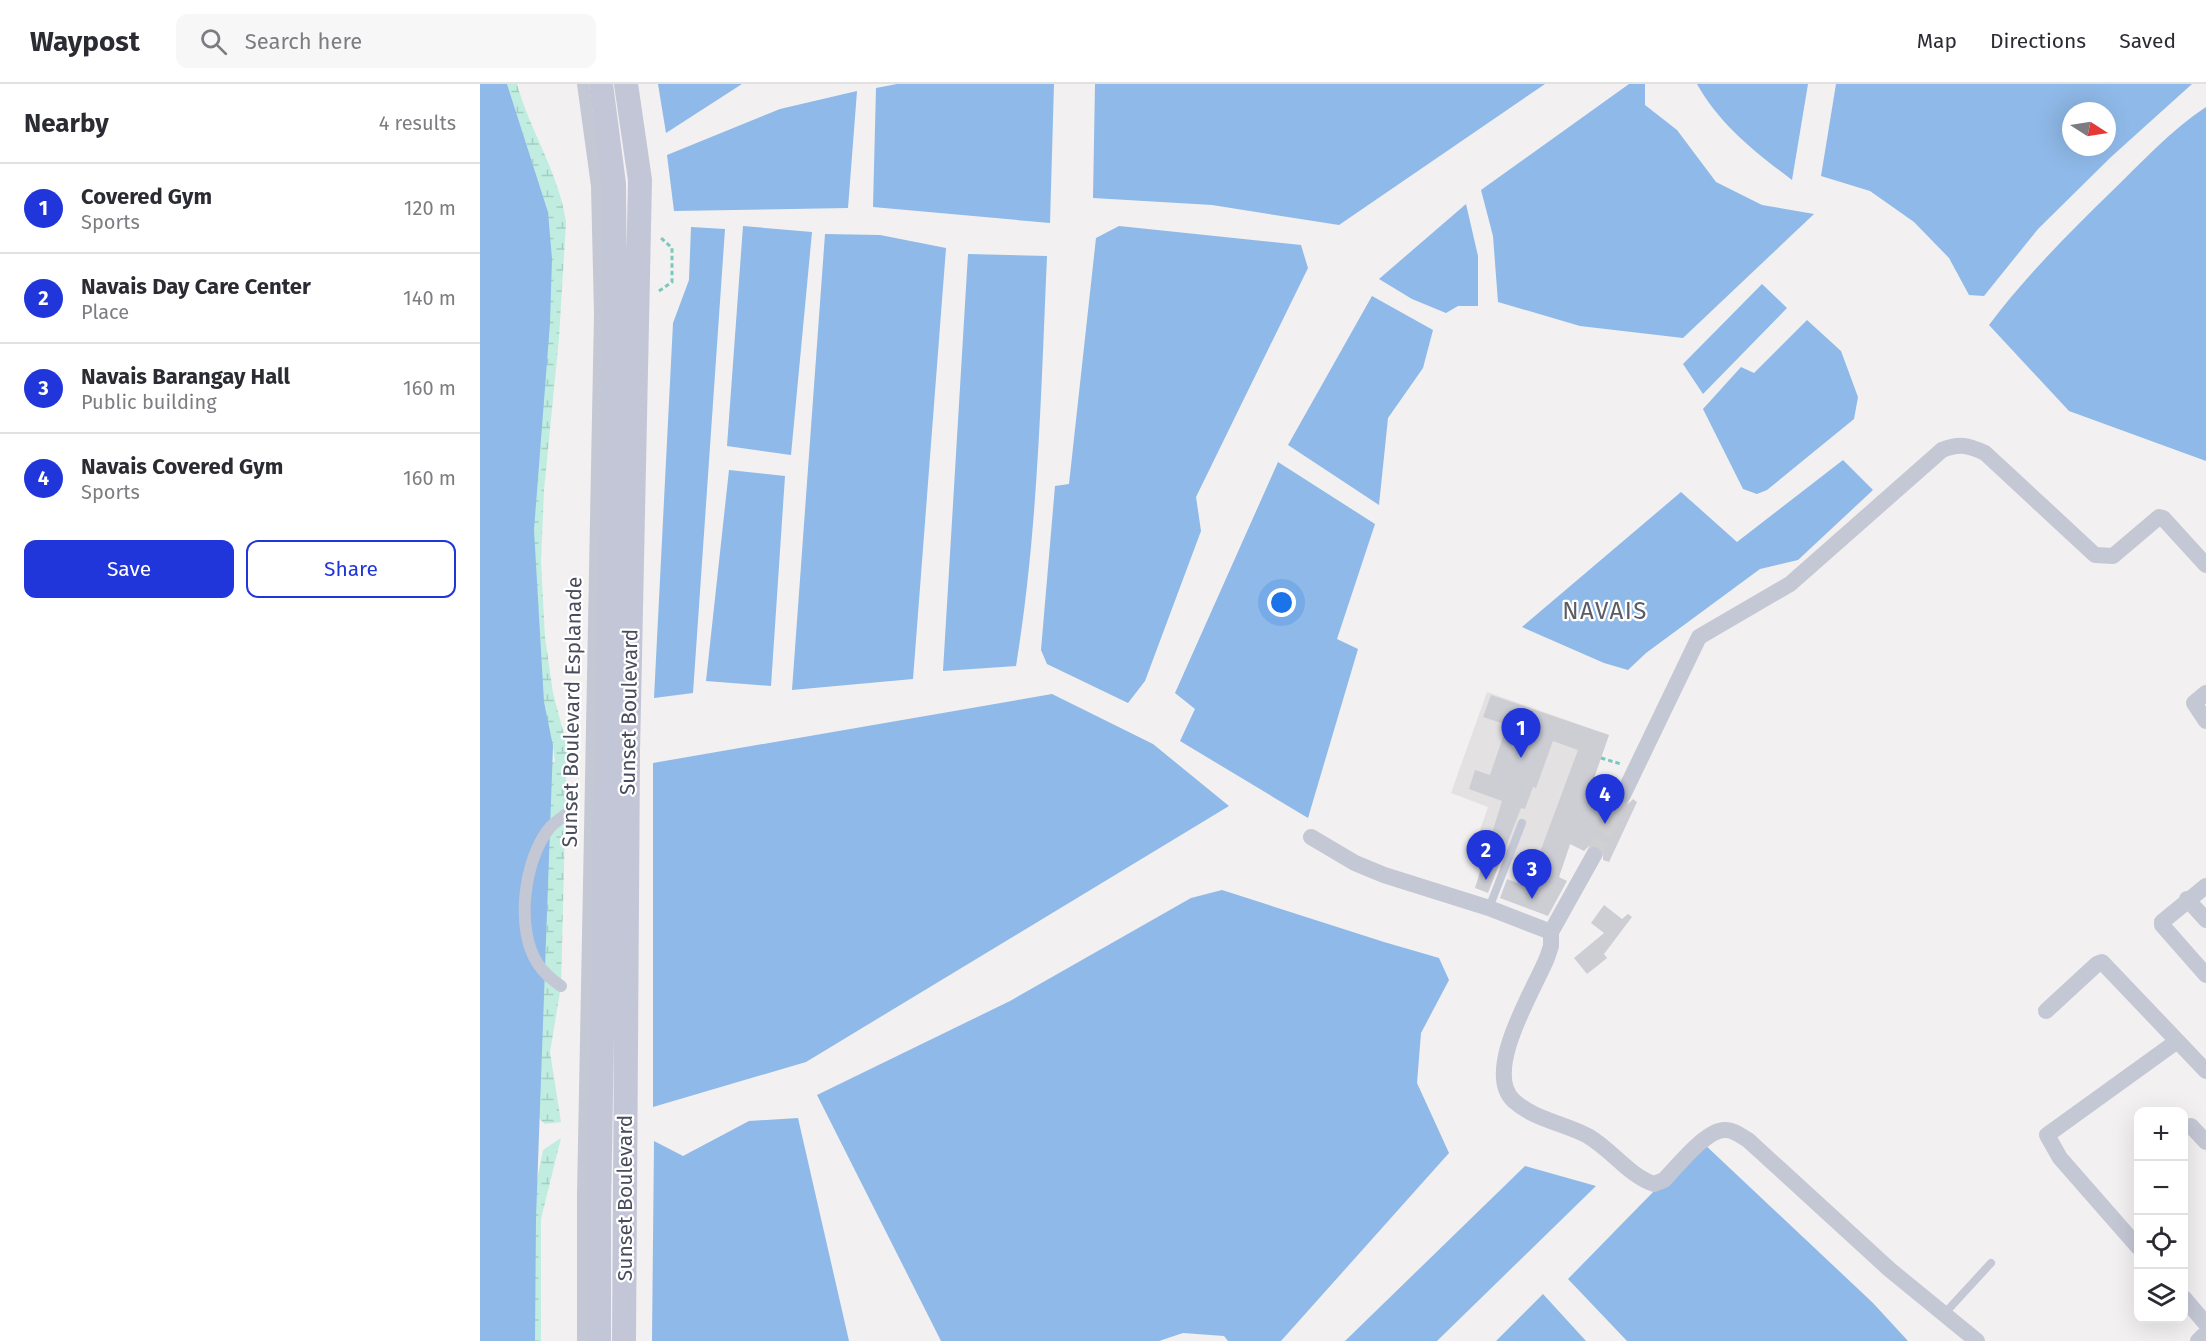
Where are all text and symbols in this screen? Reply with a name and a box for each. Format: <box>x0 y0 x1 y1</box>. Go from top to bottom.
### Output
search box <box>176 14 596 68</box>
text: Waypost <box>30 25 140 58</box>
icon: search <box>197 25 230 58</box>
text: Search here <box>245 28 362 55</box>
text: Map <box>1917 28 1957 54</box>
text: Directions <box>1990 28 2086 54</box>
text: Saved <box>2119 28 2176 54</box>
north arrow <box>2062 102 2116 156</box>
text: Nearby <box>24 108 109 139</box>
text: 4 results <box>379 111 456 135</box>
text: Covered Gym <box>81 183 212 210</box>
text: 1 <box>39 196 48 220</box>
text: 120 m <box>404 196 456 220</box>
text: Sports <box>81 210 140 234</box>
text: Navais Day Care Center <box>81 273 311 300</box>
text: 2 <box>38 286 49 310</box>
text: 140 m <box>403 286 456 310</box>
text: Place <box>81 300 129 324</box>
text: Navais Barangay Hall <box>81 363 290 390</box>
text: 3 <box>38 376 49 400</box>
text: 160 m <box>403 376 456 400</box>
text: Public building <box>81 390 217 414</box>
text: Navais Covered Gym <box>81 453 283 480</box>
text: 4 <box>38 466 49 490</box>
text: 160 m <box>403 466 456 490</box>
text: Sports <box>81 480 140 504</box>
button: Save <box>24 540 234 598</box>
button: Share <box>246 540 456 598</box>
street label: Sunset Boulevard Esplanade <box>557 576 587 848</box>
your location <box>1267 588 1296 617</box>
district label: NAVAIS <box>1562 597 1648 625</box>
street label: Sunset Boulevard <box>615 629 643 795</box>
pin: 1 <box>1502 708 1540 758</box>
pin: 4 <box>1586 774 1624 824</box>
pin: 2 <box>1466 830 1506 880</box>
pin: 3 <box>1512 850 1552 899</box>
map controls <box>2134 1107 2188 1323</box>
button: + <box>2134 1107 2188 1161</box>
street label: Sunset Boulevard <box>612 1115 638 1281</box>
button: − <box>2134 1161 2188 1215</box>
button: locate <box>2134 1215 2188 1269</box>
button: layers <box>2134 1269 2188 1323</box>

